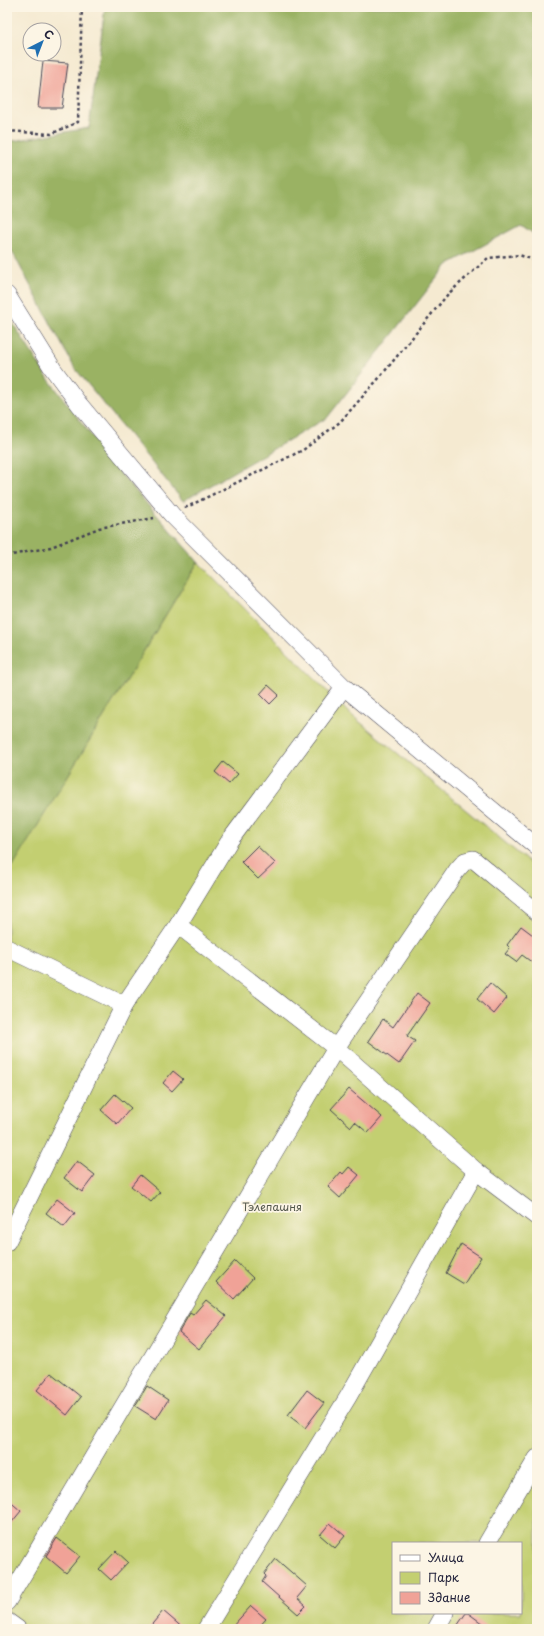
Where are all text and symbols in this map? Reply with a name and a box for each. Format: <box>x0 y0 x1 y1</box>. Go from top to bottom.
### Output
north arrow <box>22 22 62 62</box>
text: С <box>40 25 58 43</box>
park label: Тэлепашня <box>242 1198 302 1215</box>
legend <box>392 1542 522 1614</box>
text: Улица <box>428 1548 464 1566</box>
text: Парк <box>428 1568 460 1586</box>
text: Здание <box>428 1588 470 1606</box>

